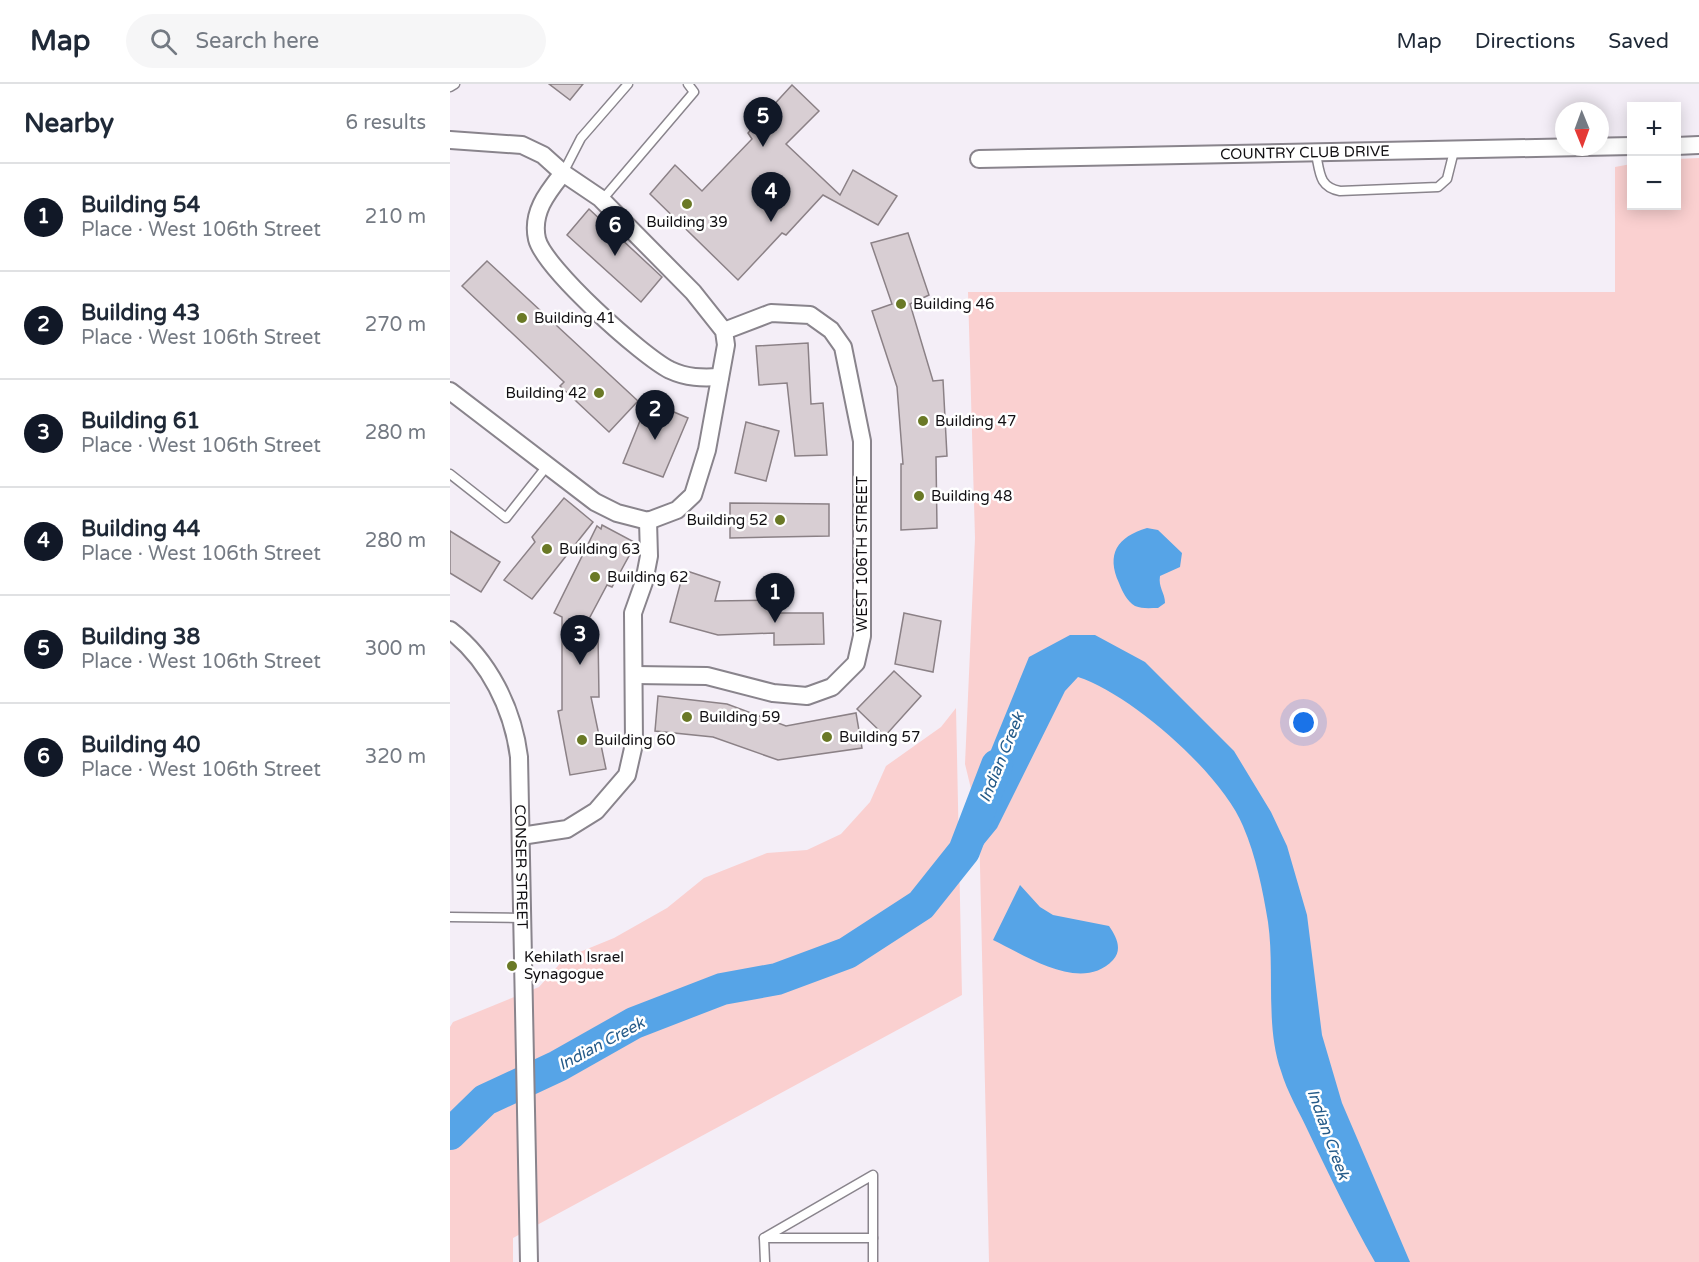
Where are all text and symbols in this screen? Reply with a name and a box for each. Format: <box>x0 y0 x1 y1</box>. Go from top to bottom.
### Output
search box <box>126 14 546 68</box>
text: Map <box>30 24 90 58</box>
icon: search <box>147 25 180 58</box>
text: Search here <box>195 28 319 54</box>
text: Map <box>1396 29 1442 54</box>
text: Directions <box>1475 29 1575 54</box>
text: Saved <box>1608 29 1669 54</box>
pin: 5 <box>744 98 782 147</box>
north arrow <box>1555 102 1609 156</box>
map controls <box>1627 102 1681 210</box>
button: + <box>1627 102 1681 156</box>
text: Nearby <box>24 108 114 139</box>
text: 6 results <box>346 111 426 135</box>
street label: COUNTRY CLUB DRIVE <box>1220 142 1390 163</box>
button: − <box>1627 156 1681 210</box>
pin: 4 <box>752 172 790 222</box>
text: Building 54 <box>81 192 200 218</box>
marker: Building 39 <box>680 197 694 211</box>
text: 1 <box>37 205 50 229</box>
text: 210 m <box>365 205 426 229</box>
pin: 6 <box>596 206 634 256</box>
place label: Building 39 <box>646 213 728 231</box>
text: Place · West 106th Street <box>81 218 321 242</box>
place label: Building 46 <box>913 295 994 313</box>
marker: Building 46 <box>894 297 908 311</box>
text: Building 43 <box>81 300 200 326</box>
place label: Building 41 <box>534 309 615 327</box>
marker: Building 41 <box>515 311 529 325</box>
text: 2 <box>37 313 50 337</box>
text: 270 m <box>365 313 426 337</box>
text: Place · West 106th Street <box>81 326 321 350</box>
place label: Building 42 <box>506 384 587 402</box>
marker: Building 42 <box>592 386 606 400</box>
pin: 2 <box>636 390 674 440</box>
text: Building 61 <box>81 408 200 434</box>
place label: Building 47 <box>935 412 1016 430</box>
marker: Building 47 <box>916 414 930 428</box>
text: 3 <box>37 421 50 445</box>
text: 280 m <box>365 421 426 445</box>
text: Place · West 106th Street <box>81 434 321 458</box>
street label: WEST 106TH STREET <box>853 476 871 632</box>
place label: Building 48 <box>931 487 1012 505</box>
marker: Building 48 <box>912 489 926 503</box>
place label: Building 52 <box>687 511 768 529</box>
marker: Building 52 <box>773 513 787 527</box>
text: Building 44 <box>81 516 200 542</box>
text: 4 <box>37 529 50 553</box>
text: 280 m <box>365 529 426 553</box>
place label: Building 63 <box>559 540 640 558</box>
text: Place · West 106th Street <box>81 542 321 566</box>
marker: Building 63 <box>540 542 554 556</box>
place label: Building 62 <box>607 568 688 586</box>
marker: Building 62 <box>588 570 602 584</box>
pin: 1 <box>756 574 794 623</box>
pin: 3 <box>560 616 600 665</box>
text: Building 38 <box>81 624 200 650</box>
text: 5 <box>37 637 50 661</box>
text: 300 m <box>365 637 426 661</box>
text: Place · West 106th Street <box>81 650 321 674</box>
place label: Building 59 <box>699 708 780 726</box>
water label: Indian Creek <box>975 708 1029 805</box>
your location <box>1289 708 1318 737</box>
marker: Building 59 <box>680 710 694 724</box>
place label: Building 57 <box>839 728 920 746</box>
marker: Building 57 <box>820 730 834 744</box>
place label: Building 60 <box>594 731 675 749</box>
text: Building 40 <box>81 732 200 758</box>
marker: Building 60 <box>575 733 589 747</box>
text: 6 <box>37 745 50 769</box>
text: 320 m <box>365 745 426 769</box>
text: Place · West 106th Street <box>81 758 321 782</box>
street label: CONSER STREET <box>511 804 531 929</box>
place label: Kehilath Israel Synagogue <box>524 948 624 983</box>
marker: Kehilath Israel Synagogue <box>505 959 519 973</box>
water label: Indian Creek <box>555 1012 649 1075</box>
water label: Indian Creek <box>1302 1086 1354 1184</box>

